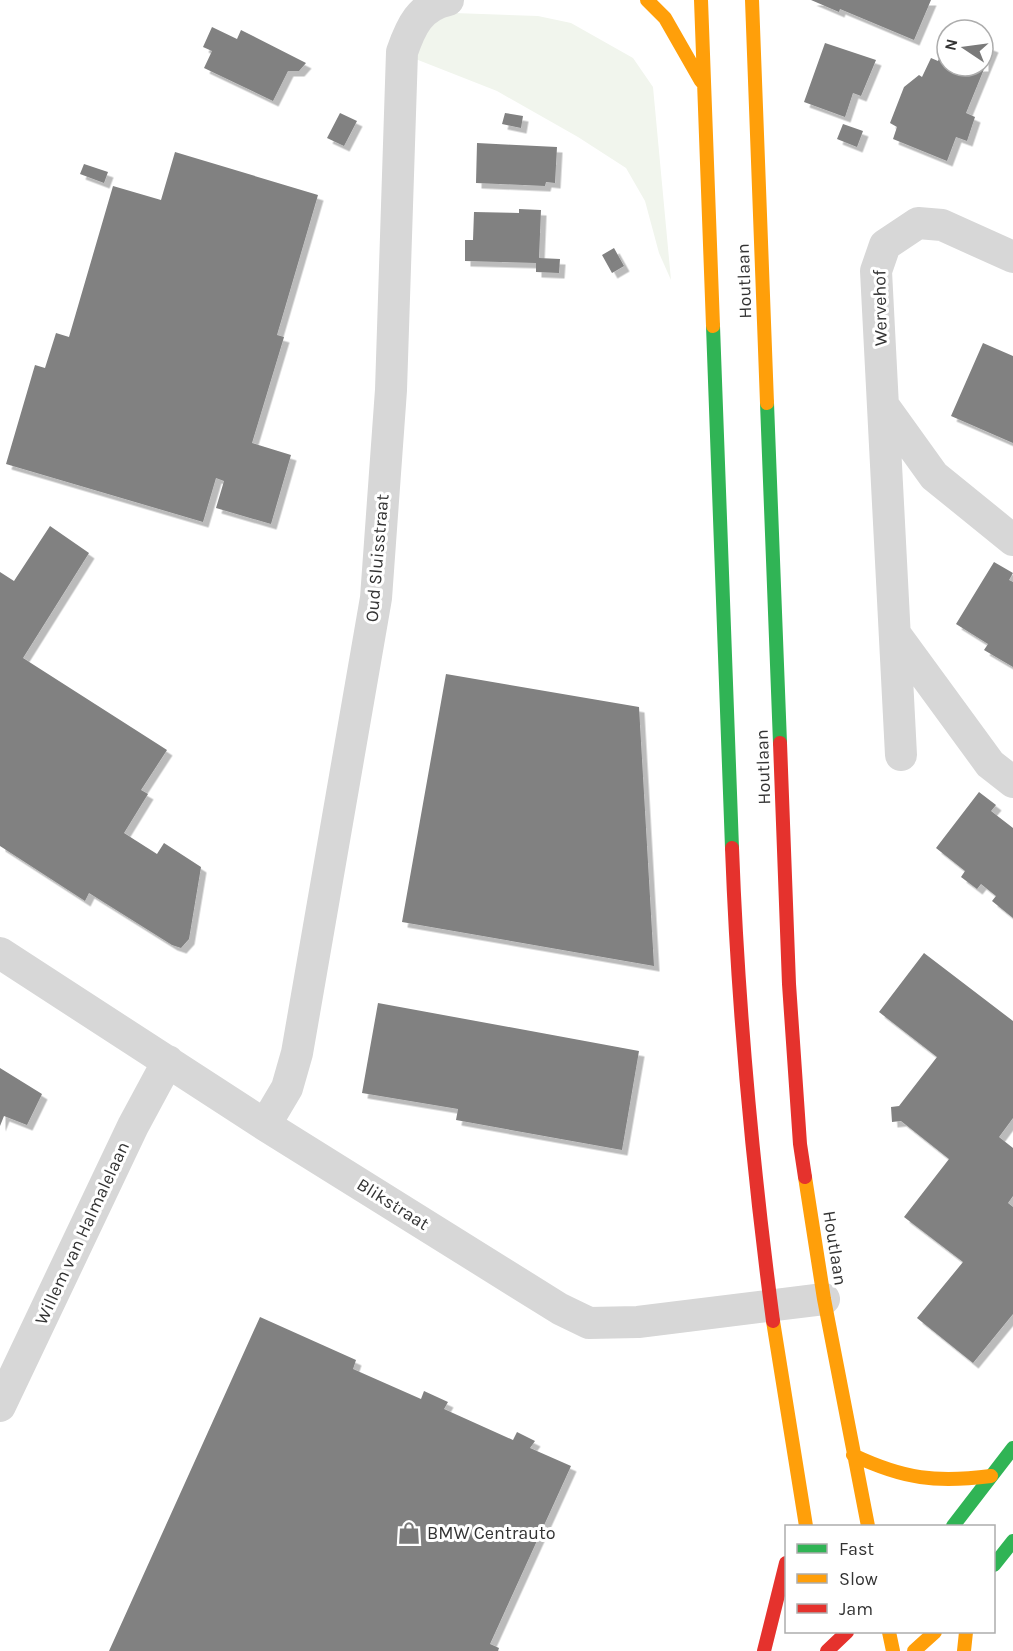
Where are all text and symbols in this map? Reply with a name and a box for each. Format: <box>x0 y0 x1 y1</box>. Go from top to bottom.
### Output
north arrow <box>935 18 995 78</box>
text: N <box>940 37 961 52</box>
street label: Houtlaan <box>732 243 756 319</box>
street label: Wervehof <box>868 269 892 346</box>
street label: Oud Sluisstraat <box>360 493 394 623</box>
street label: Houtlaan <box>751 729 775 805</box>
street label: Willem van Halmalelaan <box>30 1138 134 1328</box>
street label: Blikstraat <box>353 1173 433 1235</box>
street label: Houtlaan <box>818 1209 852 1287</box>
shop icon: BMW Centrauto <box>396 1520 422 1546</box>
place label: BMW Centrauto <box>427 1522 556 1544</box>
legend <box>785 1525 995 1633</box>
text: Fast <box>839 1538 874 1560</box>
text: Slow <box>839 1568 878 1590</box>
text: Jam <box>839 1598 873 1620</box>

